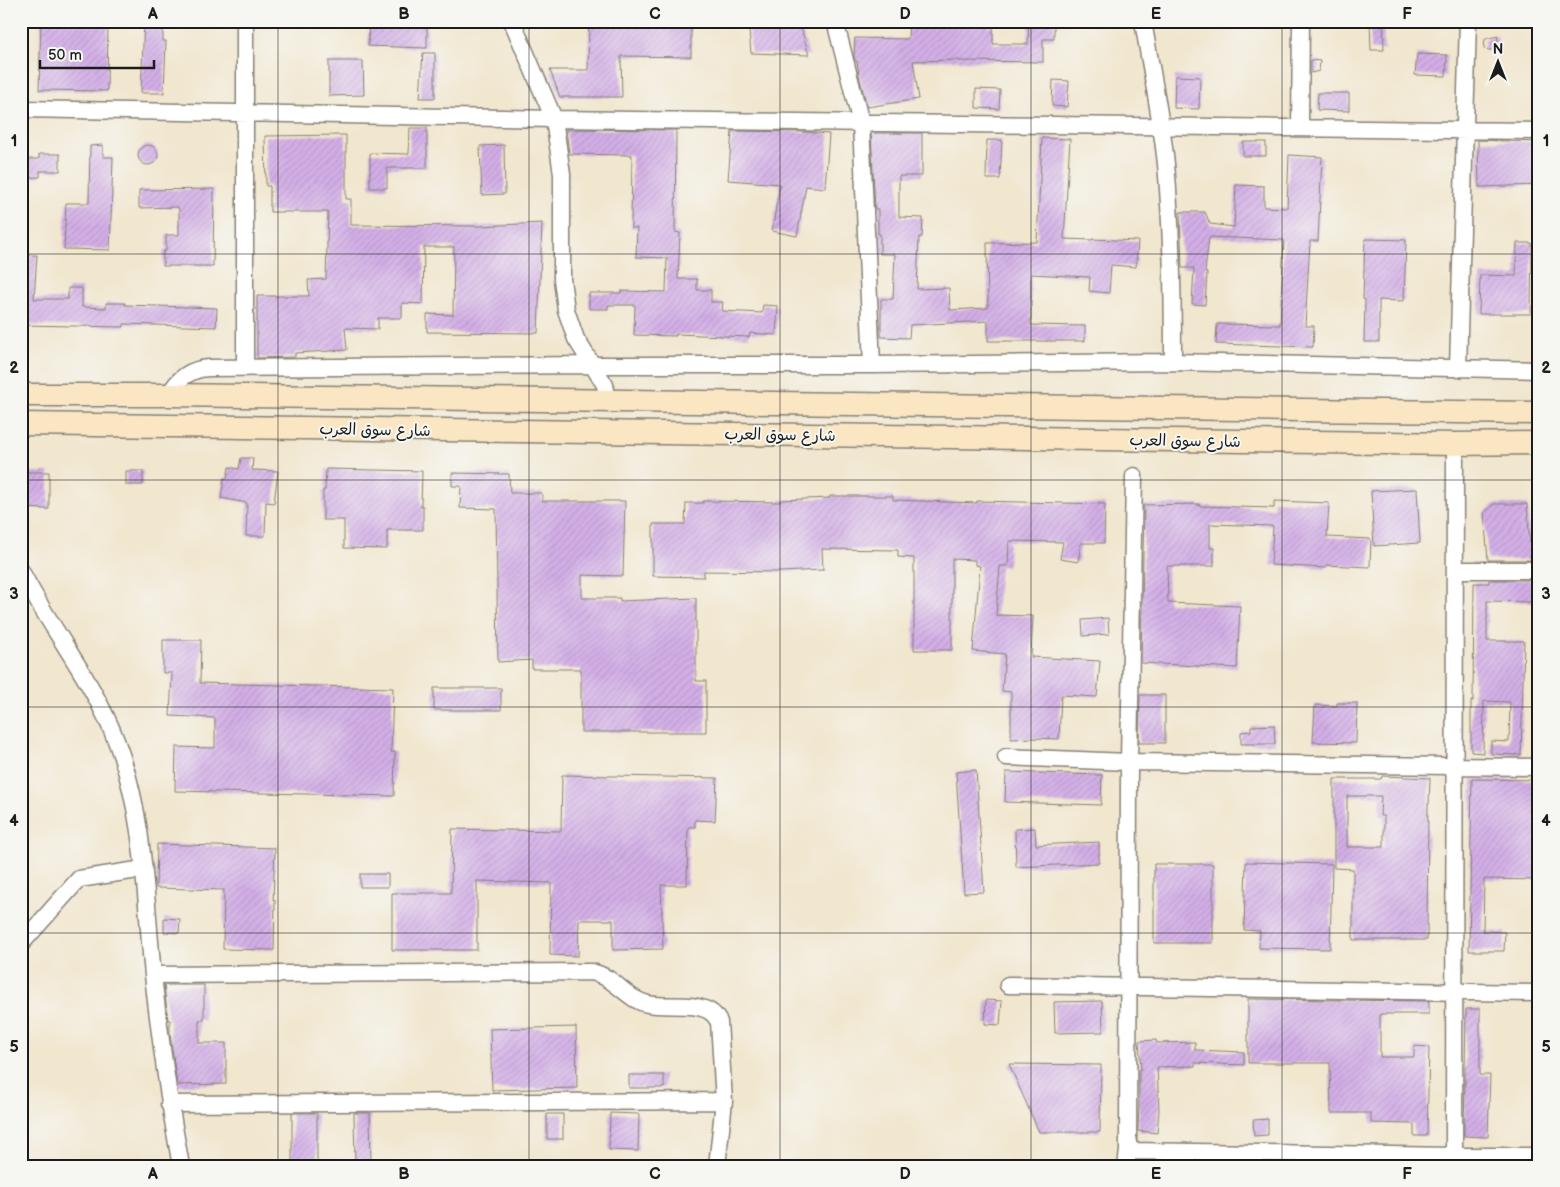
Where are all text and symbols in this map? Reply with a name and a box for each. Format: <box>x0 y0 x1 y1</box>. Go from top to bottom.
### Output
text: A <box>147 5 158 24</box>
text: B <box>398 5 410 24</box>
text: C <box>649 5 661 24</box>
text: D <box>899 5 911 24</box>
text: E <box>1151 5 1161 24</box>
text: F <box>1402 5 1412 24</box>
scale bar <box>40 38 154 70</box>
north arrow <box>1472 38 1522 88</box>
text: N <box>1493 41 1503 58</box>
text: 50 m <box>48 46 82 65</box>
text: 1 <box>11 132 17 151</box>
text: 1 <box>1543 132 1549 151</box>
text: 2 <box>9 359 19 378</box>
text: 2 <box>1541 359 1551 378</box>
street label: شارع سوق العرب <box>319 420 431 442</box>
street label: شارع سوق العرب <box>724 425 836 447</box>
street label: شارع سوق العرب <box>1129 431 1241 453</box>
text: 3 <box>9 585 19 604</box>
text: 3 <box>1541 585 1551 604</box>
text: 4 <box>9 812 19 831</box>
text: 4 <box>1541 812 1551 831</box>
text: 5 <box>9 1038 19 1057</box>
text: 5 <box>1541 1038 1551 1057</box>
text: A <box>147 1165 158 1184</box>
text: B <box>398 1165 410 1184</box>
text: C <box>649 1165 661 1184</box>
text: D <box>899 1165 911 1184</box>
text: E <box>1151 1165 1161 1184</box>
text: F <box>1402 1165 1412 1184</box>

